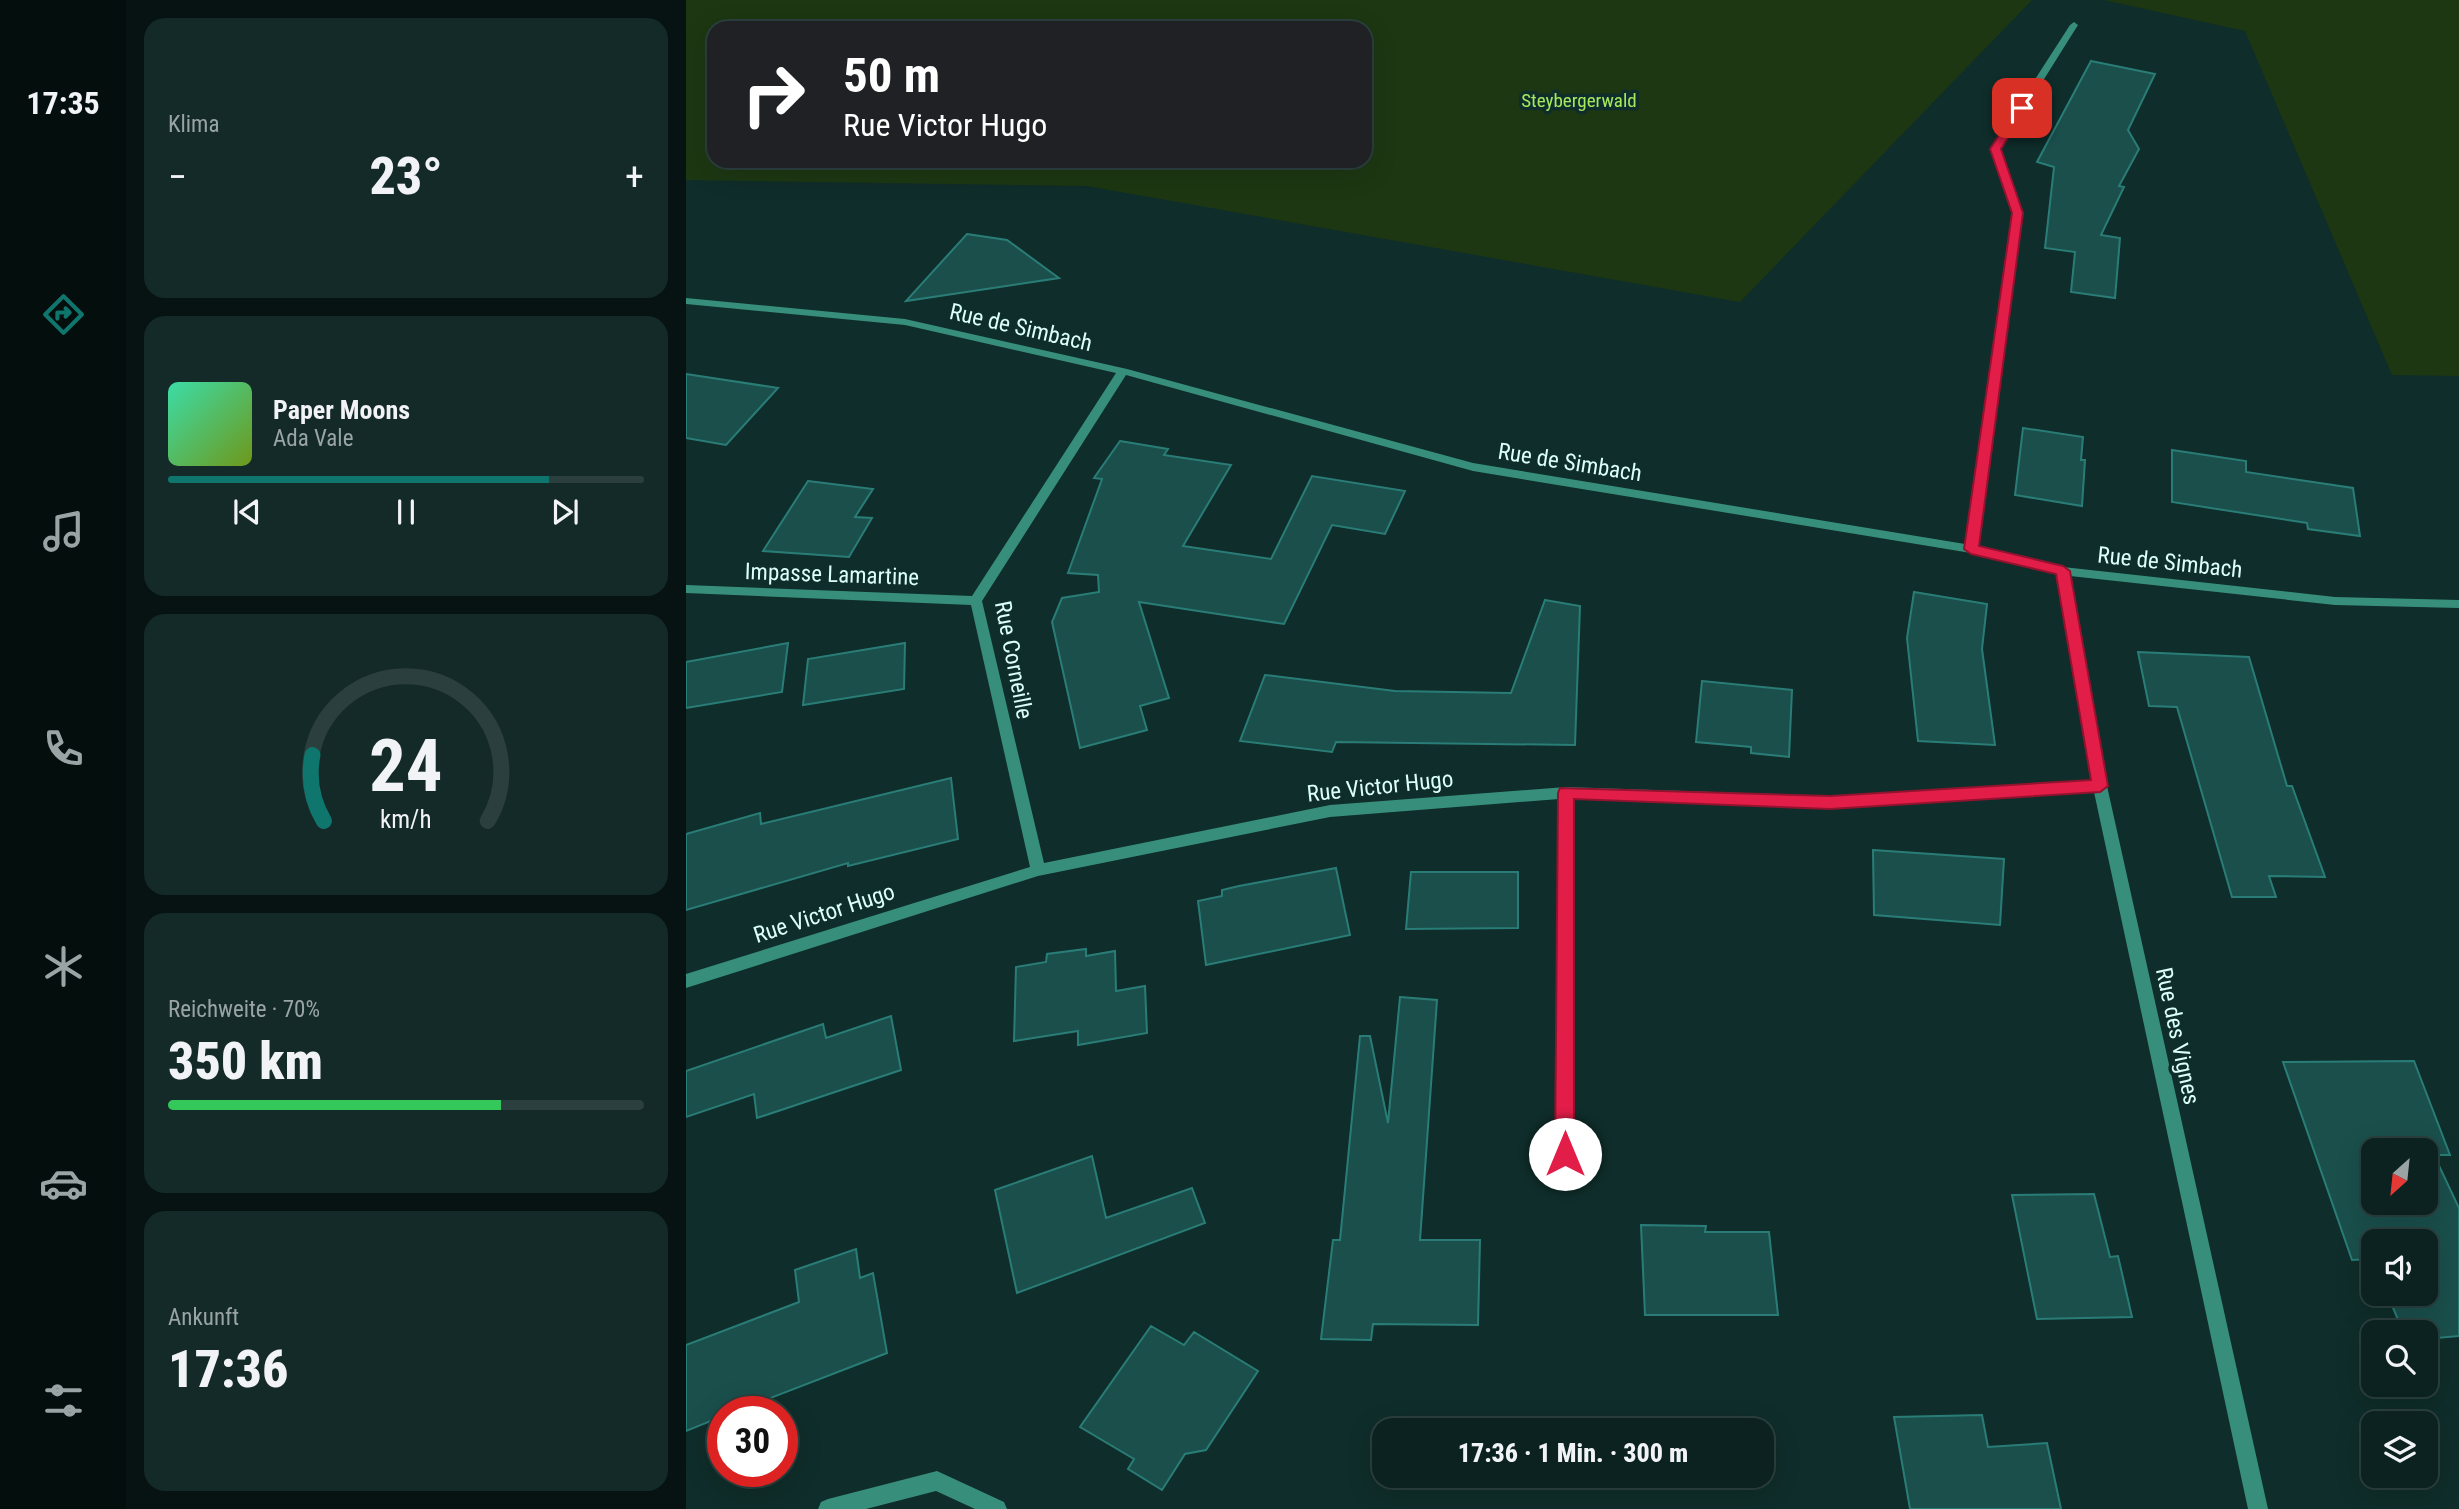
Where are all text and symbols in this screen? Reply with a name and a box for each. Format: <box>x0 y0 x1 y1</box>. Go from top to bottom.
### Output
text: 50 m <box>843 47 940 104</box>
icon: right <box>728 49 819 140</box>
pin <box>1992 78 2052 138</box>
text: 17:35 <box>26 84 100 122</box>
park label: Steybergerwald <box>1521 89 1637 112</box>
icon: arrive <box>2003 89 2041 127</box>
text: Rue Victor Hugo <box>843 106 1047 144</box>
text: Klima <box>168 111 219 138</box>
text: 23° <box>369 146 443 207</box>
text: − <box>168 155 187 199</box>
text: + <box>625 155 644 199</box>
icon: directions <box>39 290 88 339</box>
street label: Rue de Simbach <box>947 298 1095 357</box>
text: Paper Moons <box>273 395 410 425</box>
text: Ada Vale <box>273 425 353 452</box>
street label: Rue de Simbach <box>1496 438 1644 487</box>
icon: previous <box>228 493 266 531</box>
icon: pause <box>387 493 425 531</box>
icon: next <box>546 493 584 531</box>
icon: music <box>39 507 88 556</box>
street label: Rue de Simbach <box>2096 541 2244 584</box>
street label: Impasse Lamartine <box>744 558 920 591</box>
street label: Rue Corneille <box>989 599 1038 721</box>
text: 24 <box>369 723 443 809</box>
icon: phone <box>39 724 88 773</box>
street label: Rue Victor Hugo <box>1306 765 1454 808</box>
text: km/h <box>380 804 432 833</box>
street label: Rue Victor Hugo <box>750 878 898 949</box>
icon: climate <box>39 942 88 991</box>
street label: Rue des Vignes <box>2150 965 2205 1107</box>
text: Reichweite · 70% <box>168 996 320 1023</box>
text: 350 km <box>168 1031 323 1092</box>
position arrow <box>1528 1117 1602 1191</box>
north arrow <box>2361 1138 2438 1214</box>
map controls <box>2361 1138 2438 1488</box>
icon: car <box>39 1159 88 1208</box>
button: sound <box>2361 1229 2438 1306</box>
text: Ankunft <box>168 1304 239 1331</box>
button: search <box>2361 1320 2438 1397</box>
text: 17:36 <box>168 1339 288 1400</box>
icon: filters <box>39 1376 88 1425</box>
speed limit sign: 30 <box>707 1396 798 1487</box>
button: layers <box>2361 1411 2438 1488</box>
text: 17:36 · 1 Min. · 300 m <box>1458 1438 1688 1468</box>

